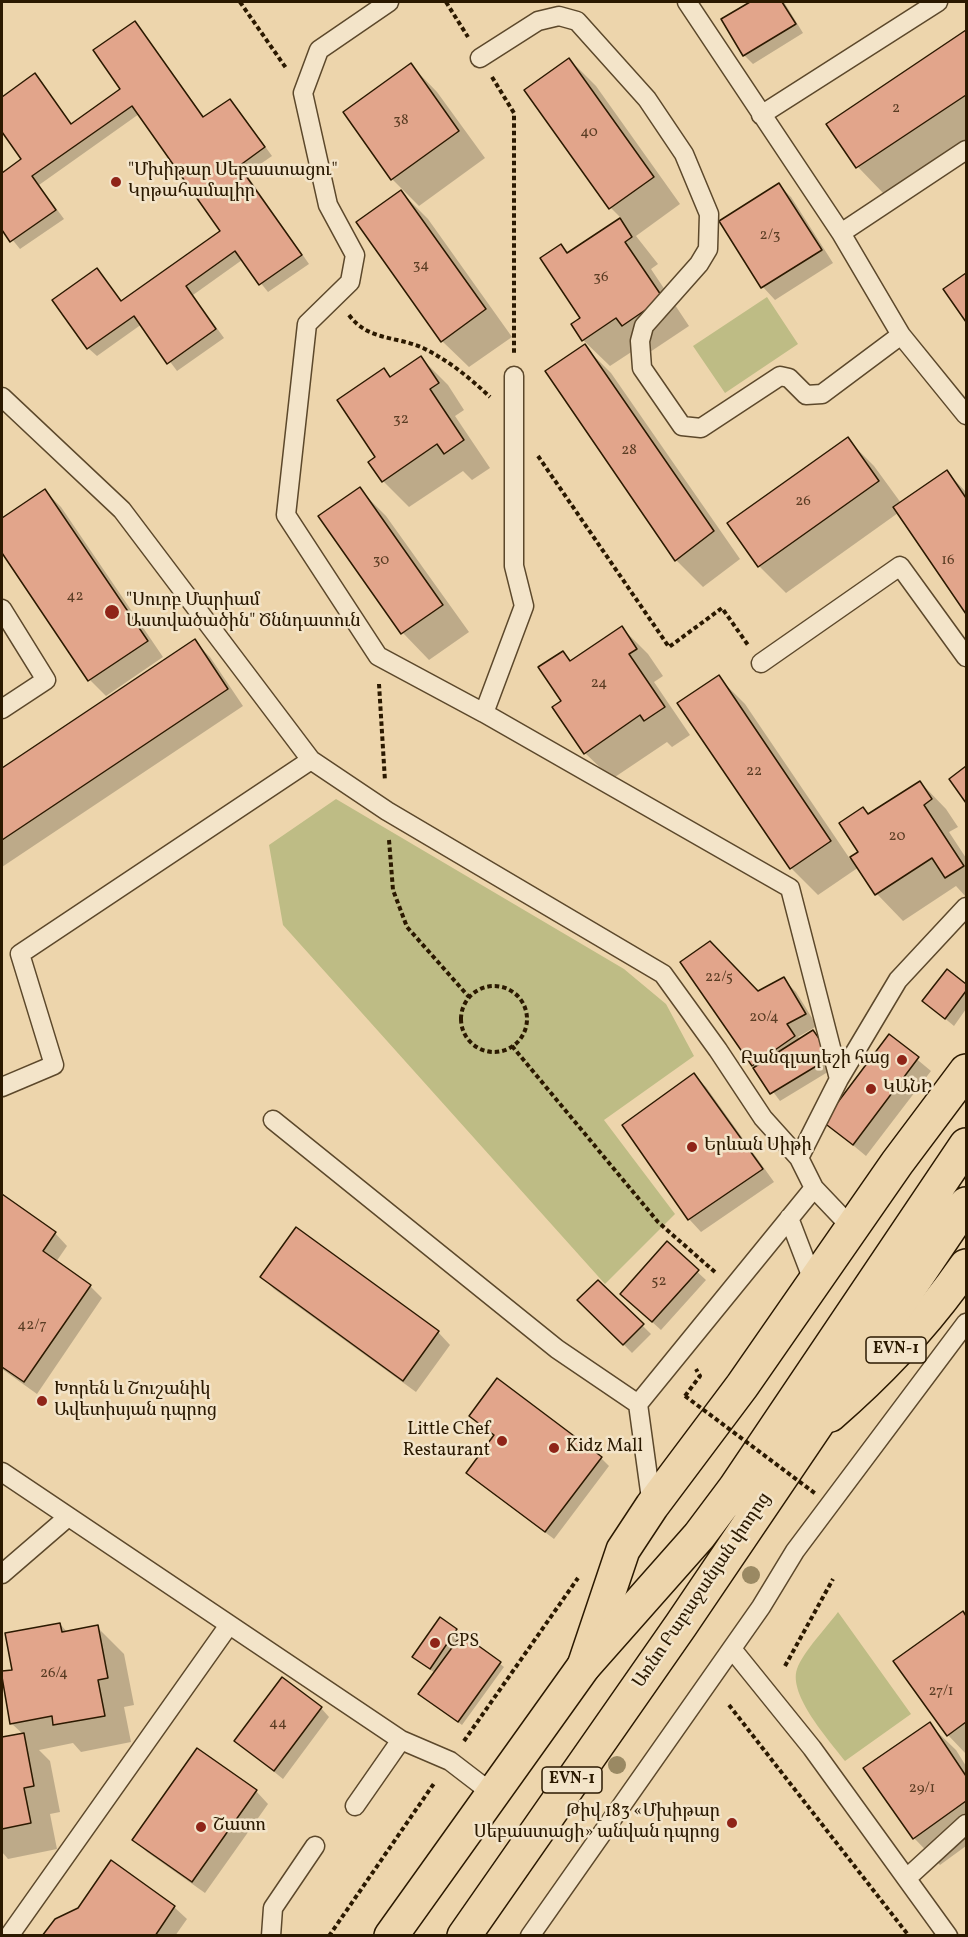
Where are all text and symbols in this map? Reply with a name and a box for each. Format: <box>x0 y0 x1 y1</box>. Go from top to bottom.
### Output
house number: 2 <box>892 100 900 118</box>
house number: 38 <box>393 112 409 130</box>
house number: 40 <box>580 124 598 142</box>
place label: "Մխիթար Սեբաստացու" Կրթահամալիր <box>128 161 338 204</box>
marker: "Մխիթար Սեբաստացու" Կրթահամալիր <box>109 175 123 189</box>
house number: 2/3 <box>760 227 780 245</box>
house number: 34 <box>413 257 429 275</box>
house number: 36 <box>593 269 609 287</box>
house number: 32 <box>393 411 409 429</box>
house number: 28 <box>621 442 637 460</box>
house number: 26 <box>795 493 811 511</box>
house number: 30 <box>373 552 389 570</box>
house number: 16 <box>941 552 955 570</box>
house number: 42 <box>66 588 84 606</box>
place label: "Սուրբ Մարիամ Աստվածածին" Ծննդատուն <box>126 591 361 634</box>
marker: "Սուրբ Մարիամ Աստվածածին" Ծննդատուն <box>103 603 121 621</box>
house number: 24 <box>591 675 607 693</box>
house number: 22 <box>746 763 762 781</box>
house number: 20 <box>889 828 905 846</box>
house number: 22/5 <box>705 969 733 987</box>
house number: 20/4 <box>749 1009 779 1027</box>
place label: Բանգլադեշի հաց <box>741 1049 890 1071</box>
marker: Բանգլադեշի հաց <box>895 1053 909 1067</box>
place label: ԿԱՆԻ <box>883 1078 932 1100</box>
marker: ԿԱՆԻ <box>864 1082 878 1096</box>
place label: Երևան Սիթի <box>704 1136 812 1158</box>
marker: Երևան Սիթի <box>685 1140 699 1154</box>
house number: 52 <box>651 1273 667 1291</box>
house number: 42/7 <box>17 1317 47 1335</box>
road number: EVN-1 <box>866 1337 926 1363</box>
place label: Խորեն և Շուշանիկ Ավետիսյան դպրոց <box>54 1380 217 1422</box>
marker: Խորեն և Շուշանիկ Ավետիսյան դպրոց <box>35 1394 49 1408</box>
place label: Little Chef Restaurant <box>403 1420 490 1462</box>
marker: Little Chef Restaurant <box>495 1434 509 1448</box>
place label: Kidz Mall <box>566 1437 643 1459</box>
marker: Kidz Mall <box>547 1441 561 1455</box>
street label: Առնո Բաբաջանյան փողոց <box>629 1489 777 1693</box>
place label: CPS <box>447 1632 479 1654</box>
marker: CPS <box>428 1636 442 1650</box>
house number: 26/4 <box>40 1665 68 1683</box>
house number: 27/1 <box>928 1683 954 1701</box>
house number: 44 <box>269 1715 287 1733</box>
road number: EVN-1 <box>542 1767 602 1793</box>
house number: 29/1 <box>909 1780 935 1798</box>
place label: Թիվ 183 «Մխիթար Սեբաստացի» անվան դպրոց <box>474 1802 720 1844</box>
place label: Շատո <box>213 1816 266 1838</box>
marker: Թիվ 183 «Մխիթար Սեբաստացի» անվան դպրոց <box>725 1816 739 1830</box>
marker: Շատո <box>194 1820 208 1834</box>

